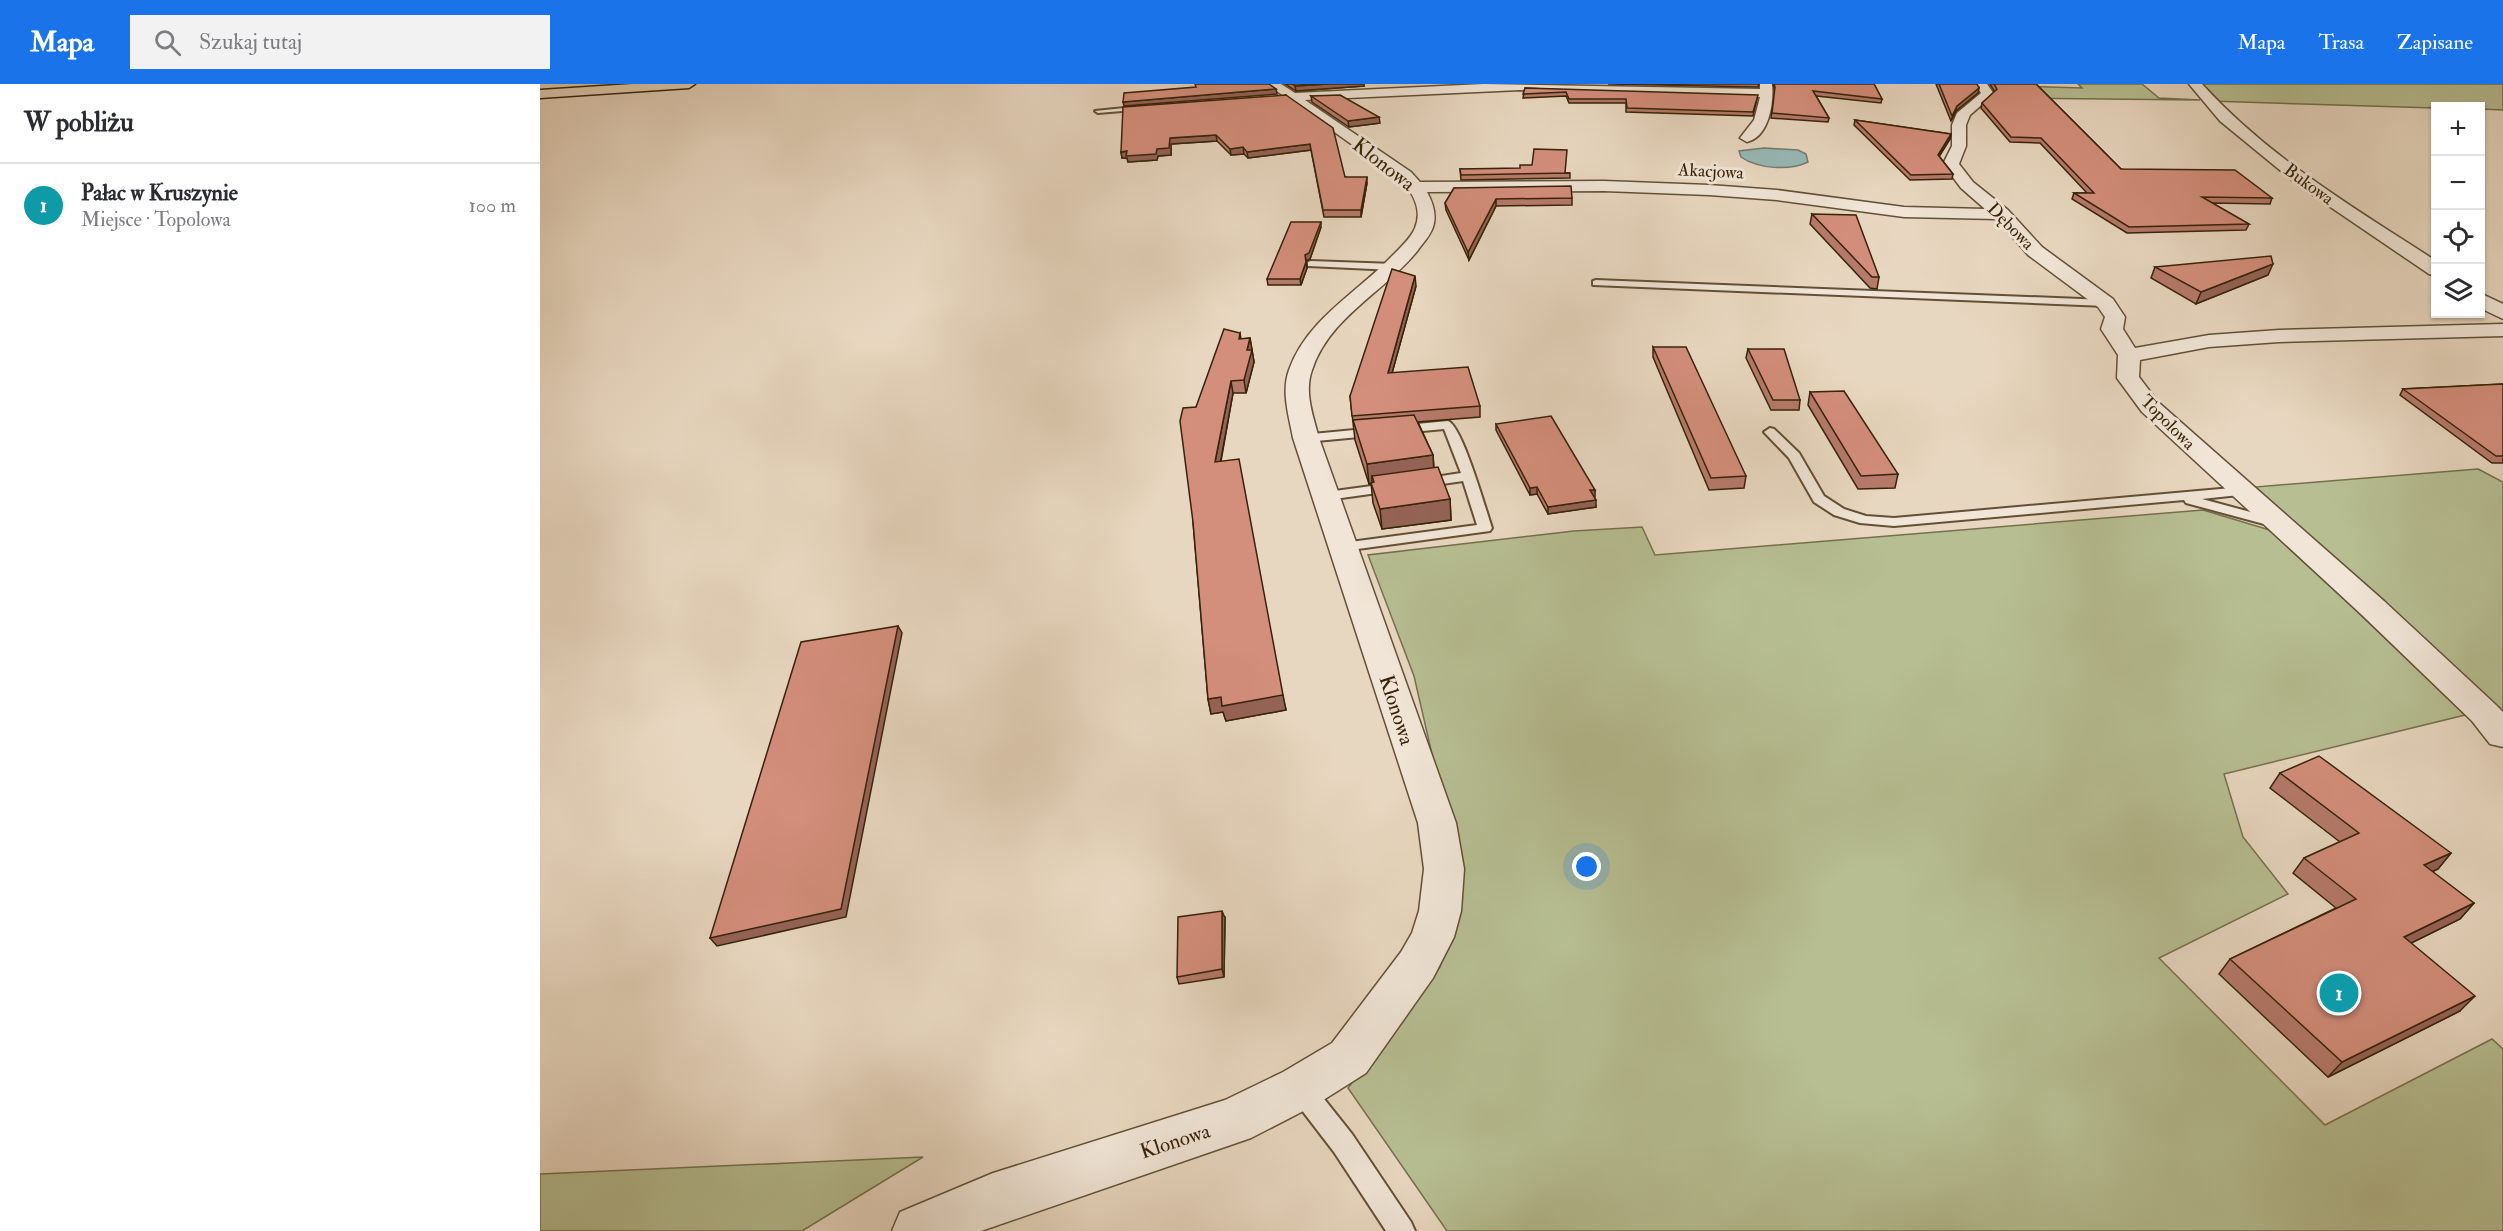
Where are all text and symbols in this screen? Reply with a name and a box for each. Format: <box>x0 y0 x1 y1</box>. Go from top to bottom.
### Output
search box <box>130 15 550 69</box>
text: Mapa <box>30 25 94 60</box>
icon: search <box>151 26 184 59</box>
text: Szukaj tutaj <box>199 28 302 56</box>
text: Mapa <box>2237 29 2285 56</box>
text: Trasa <box>2318 29 2364 56</box>
text: Zapisane <box>2397 29 2473 56</box>
map controls <box>2431 102 2485 318</box>
button: + <box>2431 102 2485 156</box>
text: W pobliżu <box>24 107 134 139</box>
street label: Klonowa <box>1347 131 1421 198</box>
button: − <box>2431 156 2485 210</box>
street label: Akacjowa <box>1677 158 1745 185</box>
street label: Bukowa <box>2279 159 2339 211</box>
text: Pałac w Kruszynie <box>81 179 238 207</box>
text: 1 <box>40 193 47 218</box>
text: 100 m <box>469 193 516 218</box>
street label: Dębowa <box>1982 198 2040 255</box>
text: Miejsce · Topolowa <box>81 207 231 232</box>
button: locate <box>2431 210 2485 264</box>
button: layers <box>2431 264 2485 318</box>
street label: Topolowa <box>2135 390 2201 455</box>
street label: Klonowa <box>1373 672 1421 749</box>
your location <box>1572 852 1601 881</box>
pin: 1 <box>2320 970 2358 1016</box>
street label: Klonowa <box>1137 1117 1214 1165</box>

